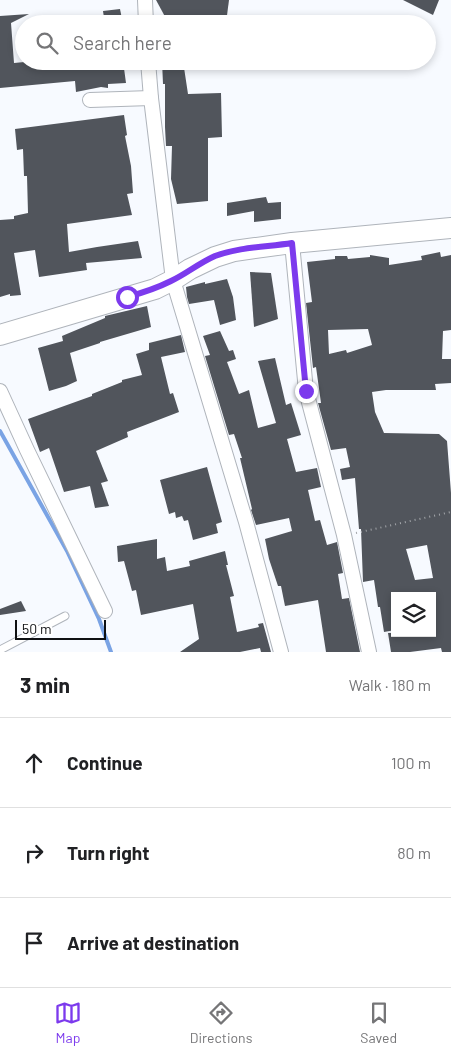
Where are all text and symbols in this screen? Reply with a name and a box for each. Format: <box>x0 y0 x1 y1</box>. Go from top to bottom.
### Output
search box <box>15 15 436 70</box>
icon: search <box>33 29 61 57</box>
text: Search here <box>73 31 172 54</box>
route start <box>116 286 139 309</box>
route end <box>295 380 318 403</box>
map controls <box>391 592 436 637</box>
button: layers <box>391 592 436 637</box>
scale bar <box>15 617 106 640</box>
text: 50 m <box>22 620 51 637</box>
text: 3 min <box>20 672 70 697</box>
text: Walk · 180 m <box>349 675 431 694</box>
icon: ahead <box>20 749 48 777</box>
text: Continue <box>67 751 143 774</box>
text: 100 m <box>391 753 431 772</box>
icon: right <box>20 839 48 867</box>
text: Turn right <box>67 841 149 864</box>
text: 80 m <box>397 843 431 862</box>
icon: arrive <box>20 929 48 957</box>
text: Arrive at destination <box>67 931 239 954</box>
tab: Map <box>54 999 82 1046</box>
tab: Directions <box>190 999 252 1046</box>
tab: Saved <box>360 999 397 1046</box>

